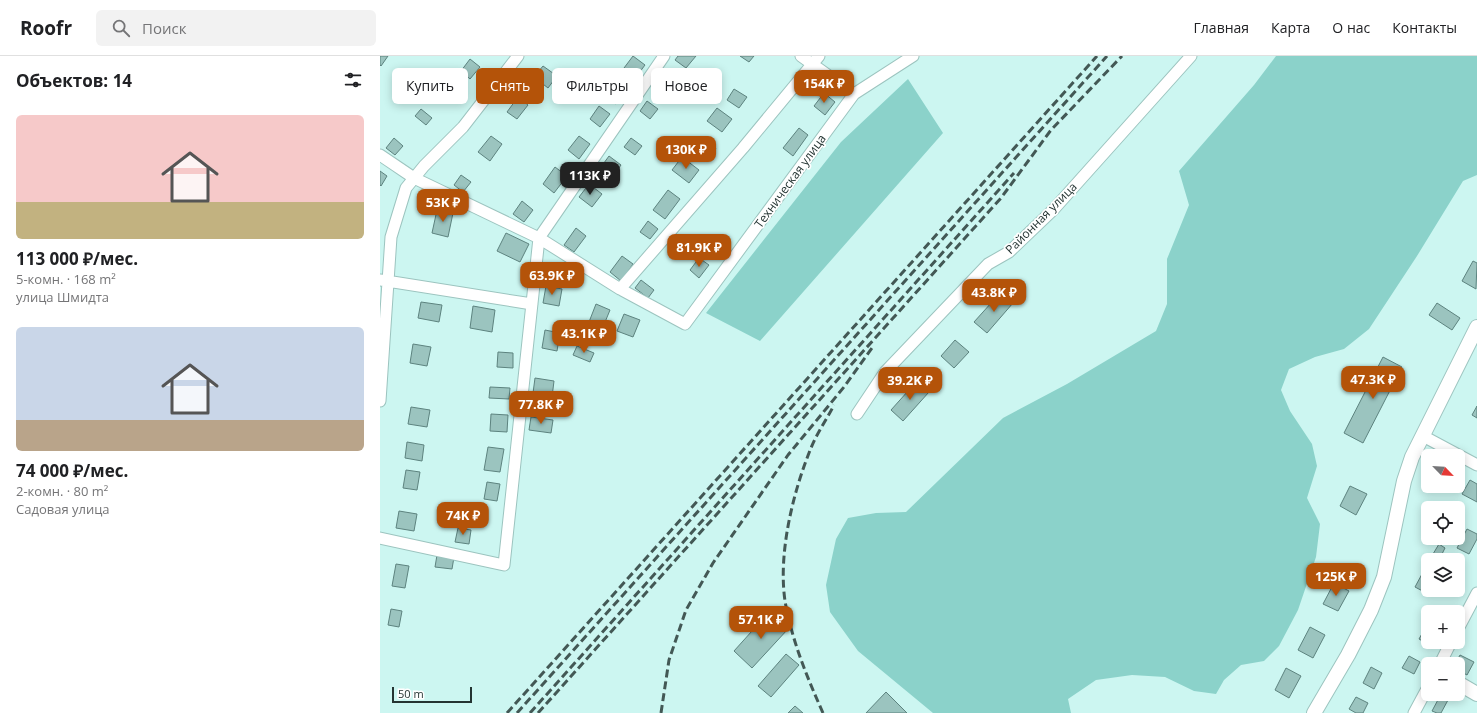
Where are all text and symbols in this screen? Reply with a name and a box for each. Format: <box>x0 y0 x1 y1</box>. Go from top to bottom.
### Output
search box <box>96 10 376 46</box>
text: Roofr <box>20 15 72 41</box>
icon: search <box>110 17 132 39</box>
text: Поиск <box>142 18 186 38</box>
text: Главная <box>1194 18 1249 37</box>
text: Карта <box>1271 18 1310 37</box>
text: О нас <box>1332 18 1370 37</box>
text: Контакты <box>1392 18 1457 37</box>
chip: Купить <box>392 68 468 104</box>
chip: Снять <box>476 68 544 104</box>
chip: Фильтры <box>552 68 643 104</box>
chip: Новое <box>651 68 722 104</box>
text: Объектов: 14 <box>16 69 132 92</box>
icon: filters <box>342 69 364 91</box>
pin: 154K ₽ <box>791 70 857 104</box>
text: 154K ₽ <box>803 74 845 92</box>
street label: Техническая улица <box>750 131 830 231</box>
pin: 130K ₽ <box>653 136 719 170</box>
text: 130K ₽ <box>665 140 707 158</box>
icon: home <box>154 141 226 213</box>
pin: 113K ₽ <box>557 162 623 196</box>
text: 113K ₽ <box>569 166 611 184</box>
street label: Районная улица <box>1001 178 1081 258</box>
pin: 53K ₽ <box>415 189 471 223</box>
text: 53K ₽ <box>426 193 460 211</box>
pin: 81.9K ₽ <box>662 234 736 268</box>
text: 81.9K ₽ <box>676 238 722 256</box>
text: 113 000 ₽/мес. <box>16 247 138 270</box>
pin: 63.9K ₽ <box>515 262 589 296</box>
text: 63.9K ₽ <box>529 266 575 284</box>
text: 5-комн. · 168 m² <box>16 270 116 288</box>
pin: 43.8K ₽ <box>957 279 1031 313</box>
text: 43.8K ₽ <box>971 283 1017 301</box>
text: улица Шмидта <box>16 288 109 306</box>
pin: 43.1K ₽ <box>547 320 621 354</box>
text: 43.1K ₽ <box>561 324 607 342</box>
icon: home <box>154 353 226 425</box>
pin: 47.3K ₽ <box>1336 366 1410 400</box>
pin: 39.2K ₽ <box>873 367 947 401</box>
text: 47.3K ₽ <box>1350 370 1396 388</box>
text: 39.2K ₽ <box>887 371 933 389</box>
pin: 77.8K ₽ <box>504 391 578 425</box>
text: 77.8K ₽ <box>518 395 564 413</box>
north arrow <box>1421 449 1465 493</box>
map controls <box>1421 449 1465 701</box>
text: 74 000 ₽/мес. <box>16 459 128 482</box>
text: 2-комн. · 80 m² <box>16 482 108 500</box>
text: Садовая улица <box>16 500 110 518</box>
button: locate <box>1421 501 1465 545</box>
pin: 74K ₽ <box>435 502 491 536</box>
text: 74K ₽ <box>446 506 480 524</box>
button: layers <box>1421 553 1465 597</box>
pin: 125K ₽ <box>1303 563 1369 597</box>
text: 125K ₽ <box>1315 567 1357 585</box>
button: + <box>1421 605 1465 649</box>
pin: 57.1K ₽ <box>724 606 798 640</box>
text: 57.1K ₽ <box>738 610 784 628</box>
button: − <box>1421 657 1465 701</box>
scale bar <box>392 685 472 704</box>
text: 50 m <box>398 686 424 701</box>

